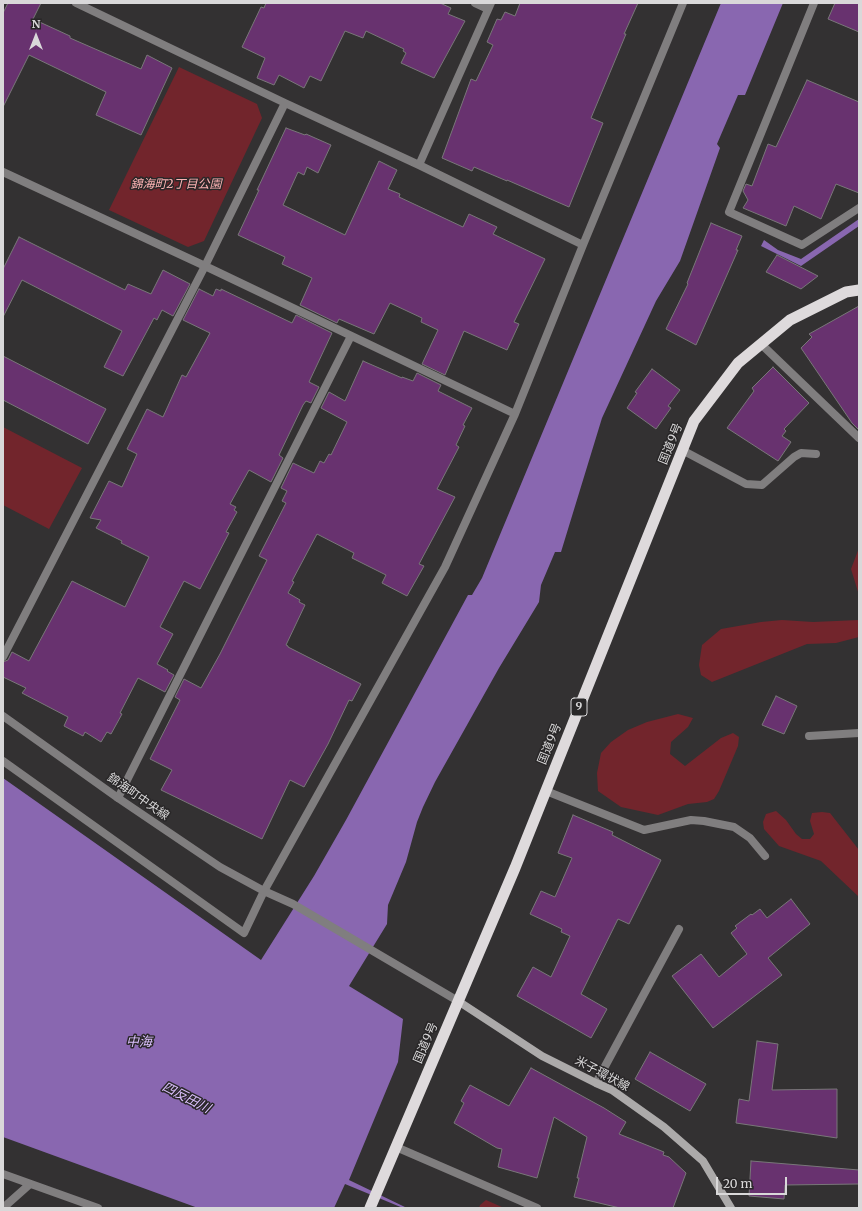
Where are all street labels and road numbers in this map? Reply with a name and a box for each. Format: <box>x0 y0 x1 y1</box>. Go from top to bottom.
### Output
street label: 国道9号 <box>656 421 686 467</box>
road number: 9 <box>571 698 587 716</box>
street label: 国道9号 <box>535 721 565 767</box>
street label: 錦海町中央線 <box>104 770 172 824</box>
street label: 国道9号 <box>411 1020 441 1066</box>
street label: 米子環状線 <box>572 1054 632 1094</box>

